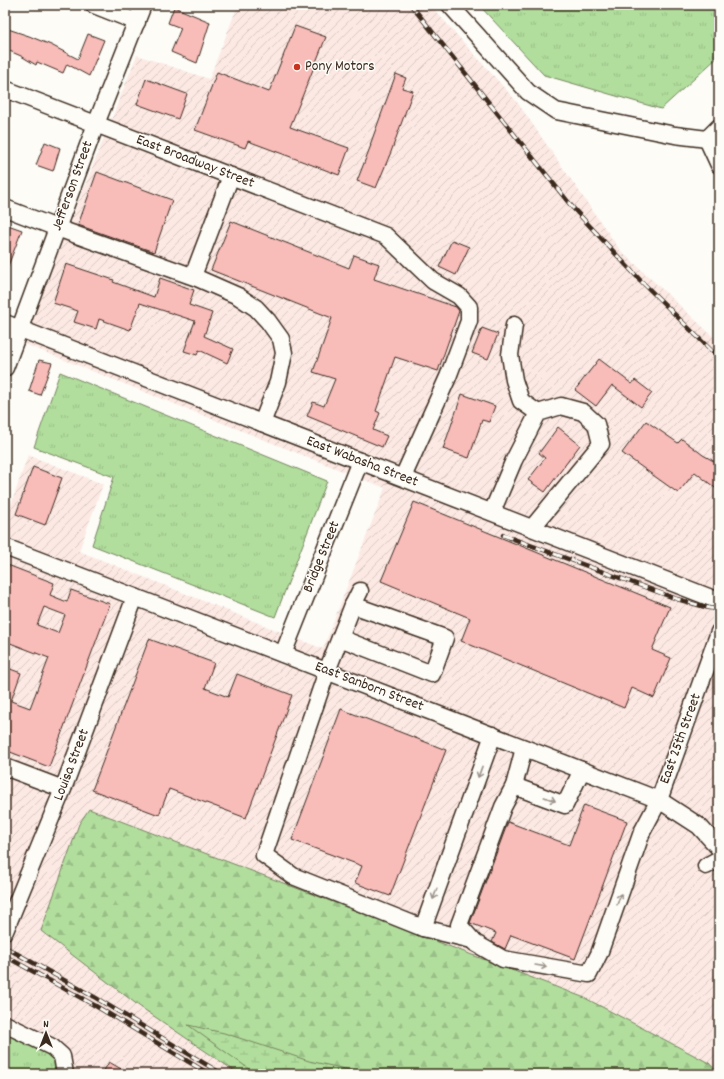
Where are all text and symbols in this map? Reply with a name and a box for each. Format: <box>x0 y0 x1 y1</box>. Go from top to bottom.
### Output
place label: Pony Motors <box>305 56 374 78</box>
marker: Pony Motors <box>292 62 302 72</box>
street label: East Broadway Street <box>133 129 258 195</box>
street label: Jefferson Street <box>47 138 100 234</box>
street label: East Wabasha Street <box>303 431 422 494</box>
street label: Bridge Street <box>298 517 347 596</box>
street label: East Sanborn Street <box>311 656 427 718</box>
street label: East 25th Street <box>654 690 708 787</box>
street label: Louisa Street <box>48 726 96 804</box>
one-way arrow <box>475 766 483 778</box>
one-way arrow <box>544 796 556 804</box>
one-way arrow <box>431 888 439 900</box>
one-way arrow <box>616 892 623 905</box>
one-way arrow <box>535 962 548 970</box>
north arrow <box>26 1013 66 1053</box>
text: N <box>43 1017 49 1033</box>

